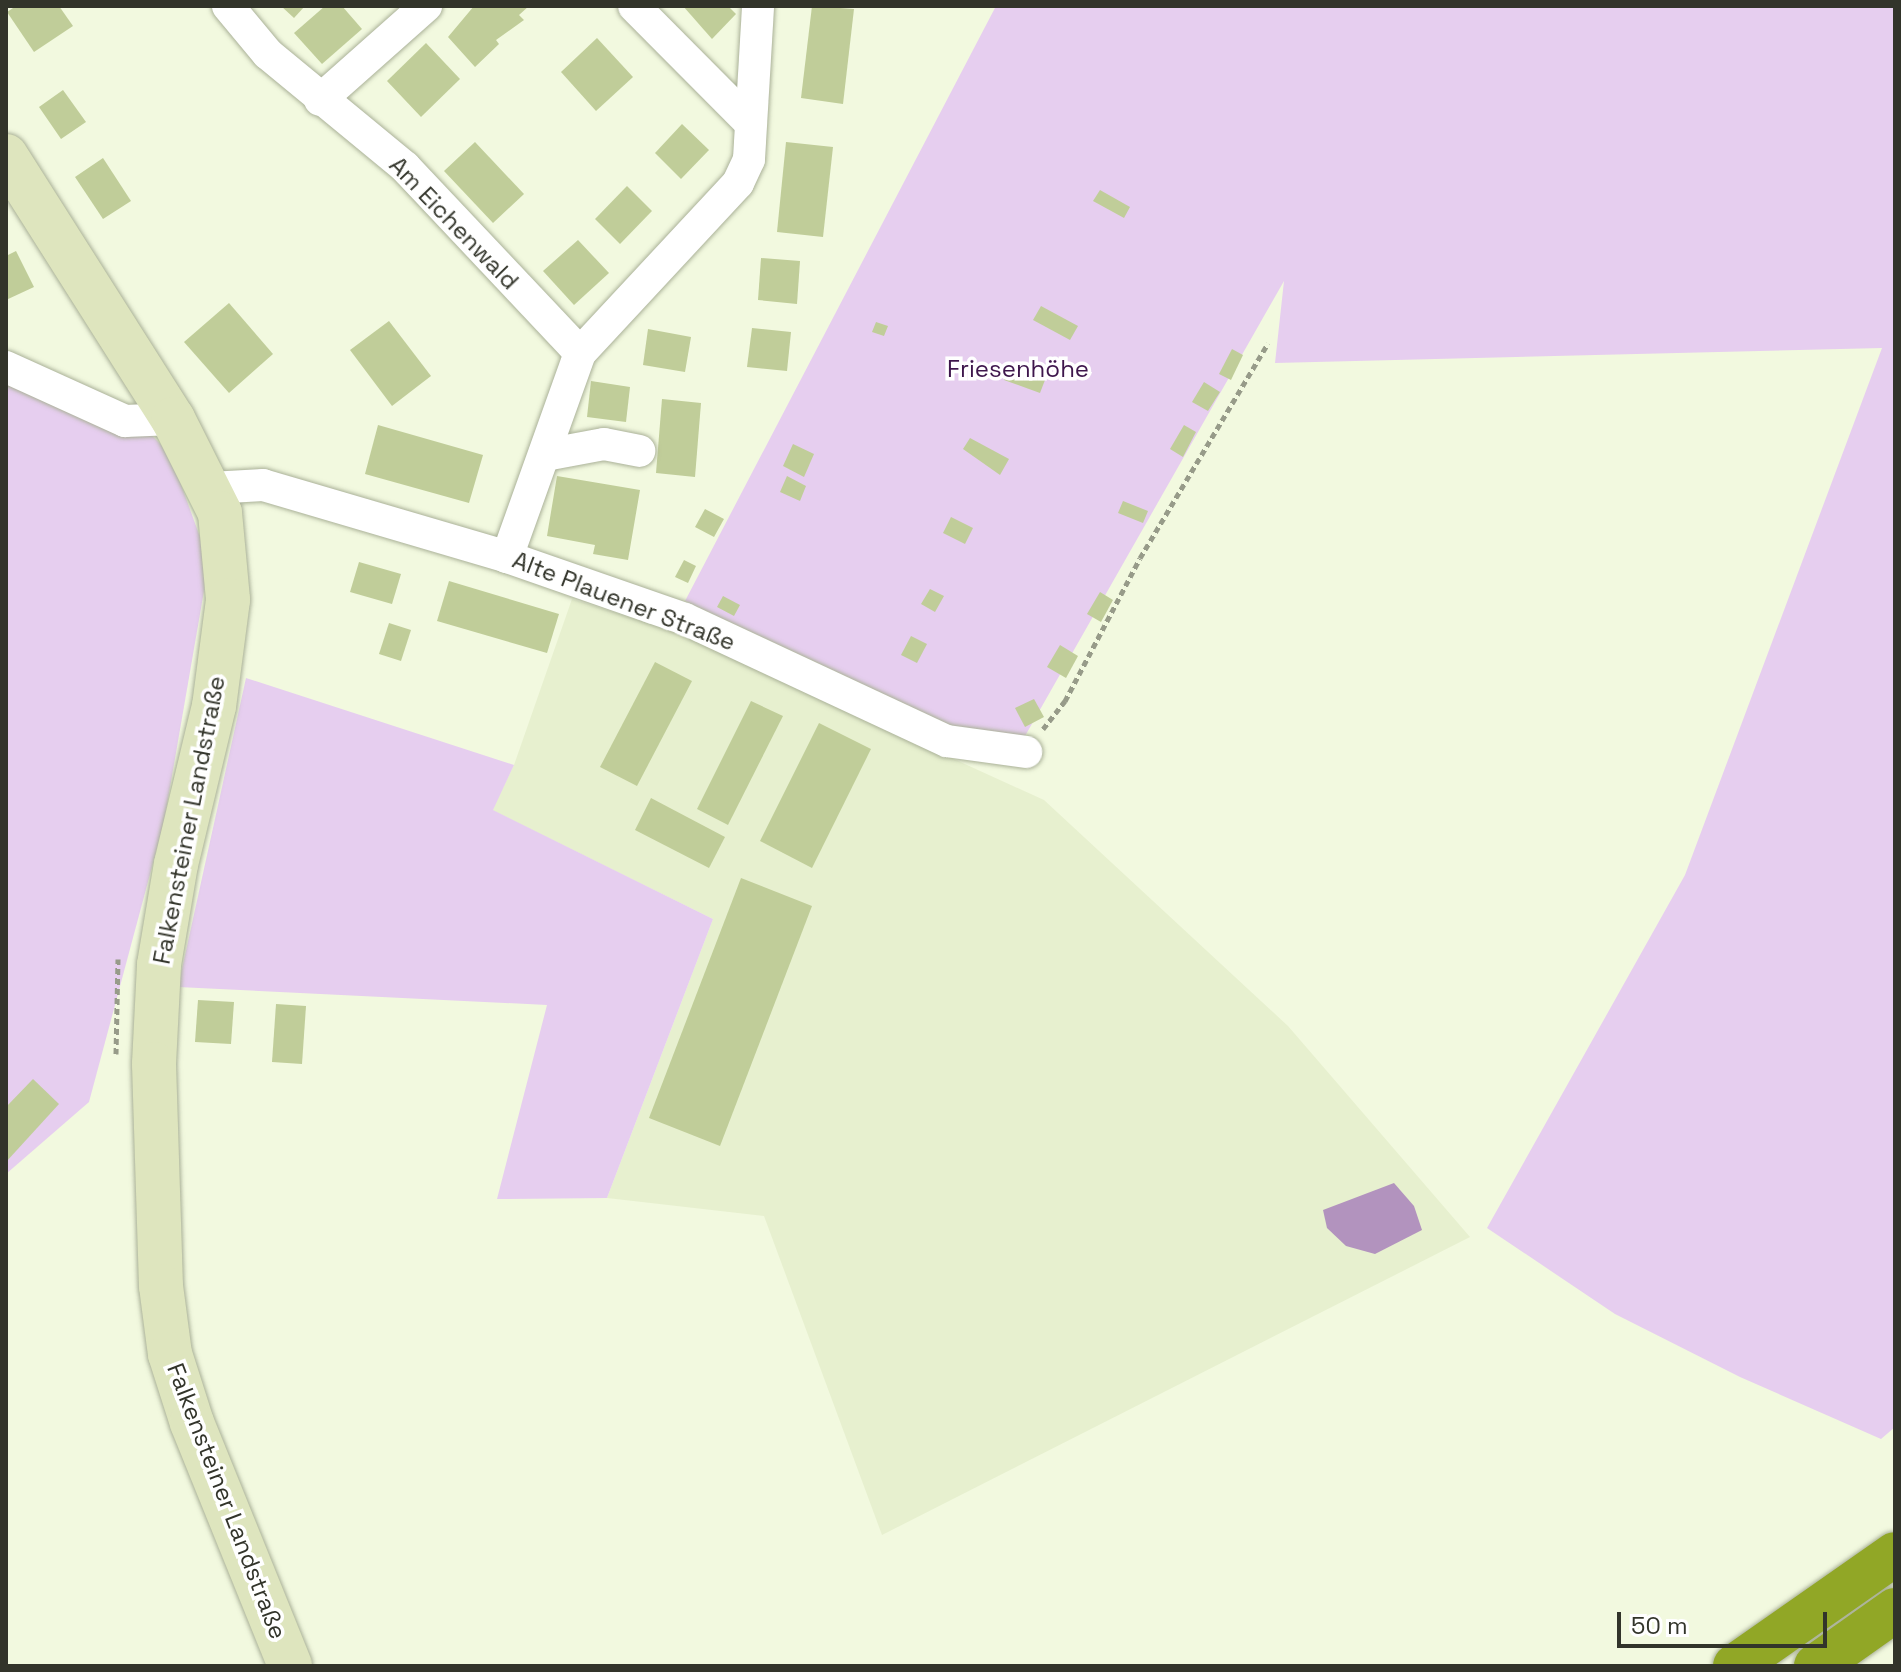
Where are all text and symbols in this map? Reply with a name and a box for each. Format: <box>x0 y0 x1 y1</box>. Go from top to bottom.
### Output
street label: Am Eichenwald <box>383 151 525 295</box>
park label: Friesenhöhe <box>947 355 1089 383</box>
street label: Alte Plauener Straße <box>509 545 739 657</box>
street label: Falkensteiner Landstraße <box>147 673 231 967</box>
street label: Falkensteiner Landstraße <box>161 1359 293 1643</box>
scale bar <box>1621 1596 1831 1646</box>
text: 50 m <box>1631 1610 1688 1641</box>

